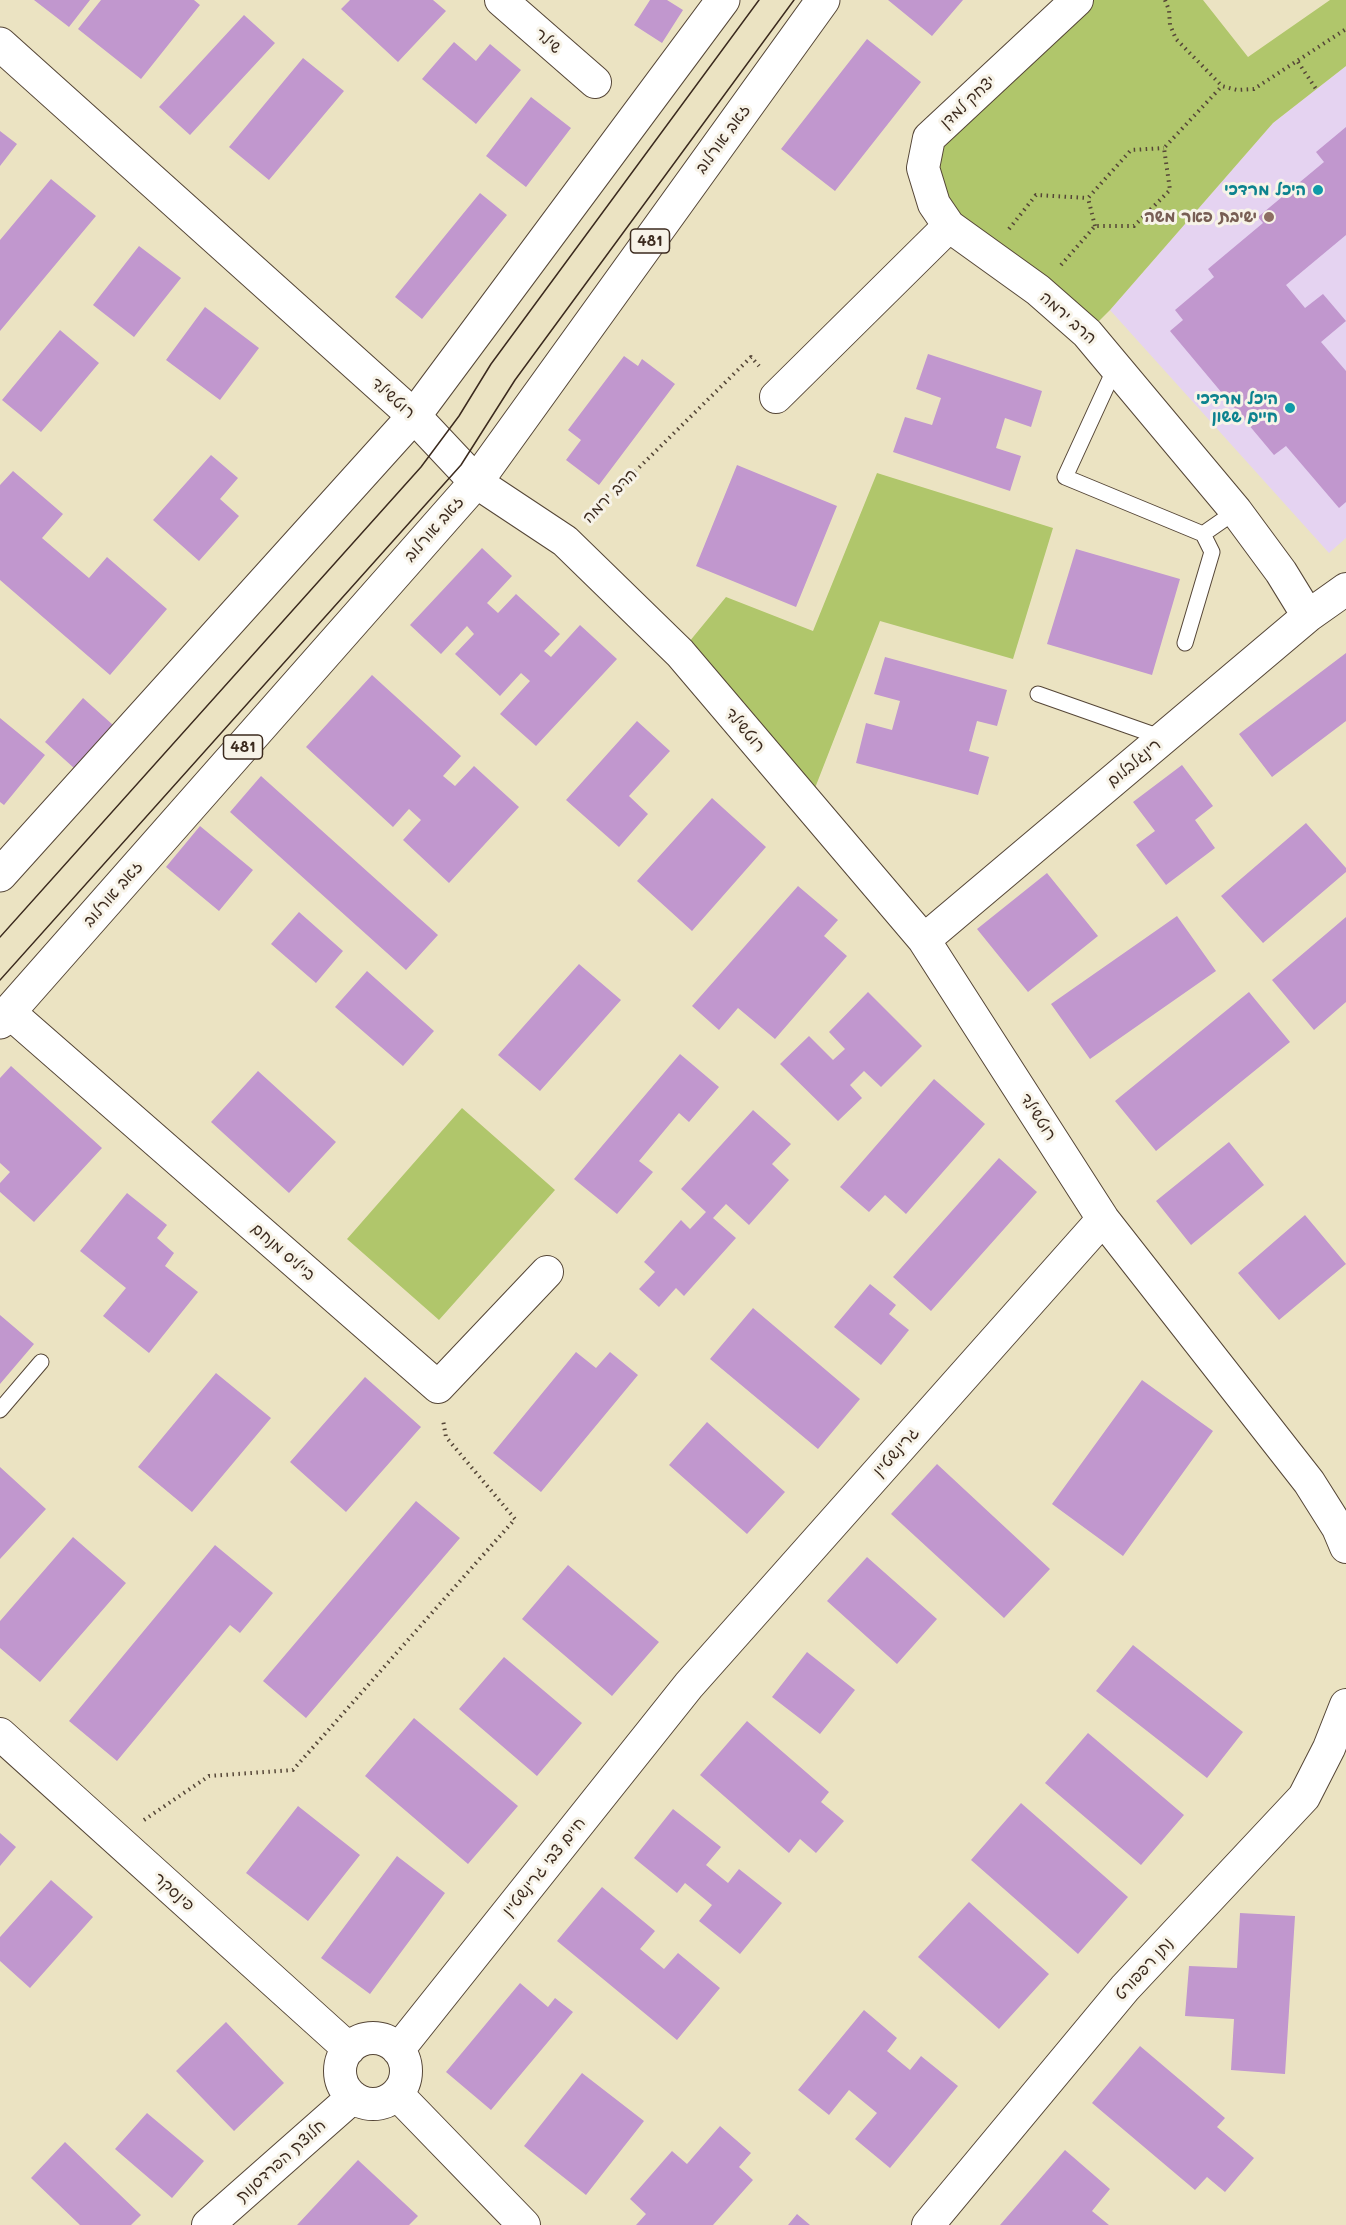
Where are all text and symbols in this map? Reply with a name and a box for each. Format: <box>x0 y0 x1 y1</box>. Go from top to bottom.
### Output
street label: שילר <box>531 24 565 58</box>
street label: יצחק למדן <box>936 72 1000 132</box>
street label: זאב אורלוב <box>692 101 754 177</box>
place label: היכל מרדכי <box>1224 180 1306 200</box>
marker: היכל מרדכי <box>1311 183 1325 197</box>
place label: ישיבת פאר משה <box>1144 207 1257 227</box>
marker: ישיבת פאר משה <box>1262 210 1276 224</box>
road number: 481 <box>630 229 670 253</box>
street label: הרב ירמה <box>1036 288 1100 348</box>
street label: רוטשילד <box>367 373 419 423</box>
place label: היכל מרדכי חיים ששון <box>1196 389 1278 427</box>
marker: היכל מרדכי חיים ששון <box>1283 401 1297 415</box>
street label: הרב ירמה <box>579 465 641 527</box>
street label: זאב אורלוב <box>400 492 468 566</box>
street label: רוטשילד <box>721 704 769 756</box>
road number: 481 <box>224 735 262 759</box>
street label: רינגלבלום <box>1103 735 1165 791</box>
street label: זאב אורלוב <box>79 857 147 931</box>
street label: רוטשילד <box>1016 1090 1060 1144</box>
street label: בייליס מנחם <box>247 1219 319 1285</box>
street label: גרינשטיין <box>869 1423 923 1481</box>
street label: חיים צבי גרינשטיין <box>498 1814 590 1920</box>
street label: פינסקר <box>150 1869 198 1915</box>
street label: נתן רפפורט <box>1111 1934 1177 2004</box>
street label: חלוצת הפרדסנות <box>232 2116 330 2206</box>

